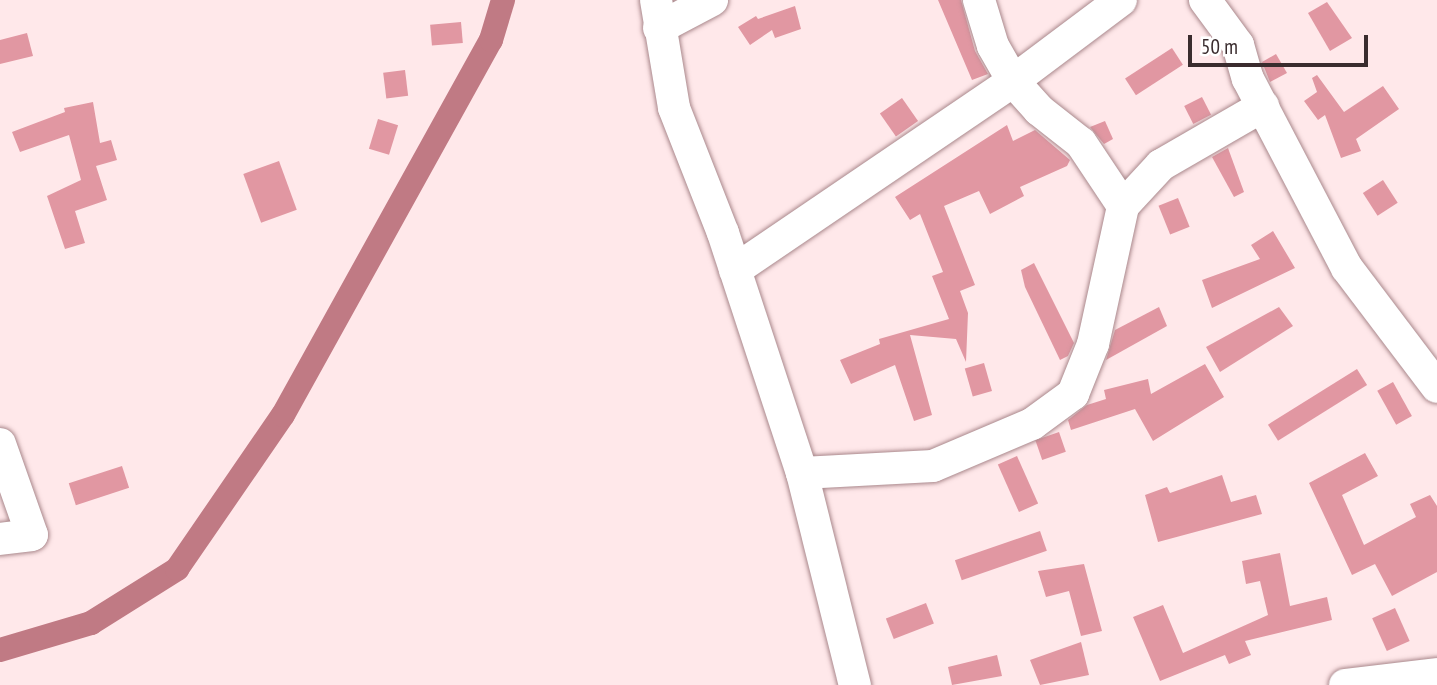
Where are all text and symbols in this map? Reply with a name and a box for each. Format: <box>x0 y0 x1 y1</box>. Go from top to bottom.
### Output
scale bar <box>1192 21 1372 65</box>
text: 50 m <box>1201 33 1238 60</box>

